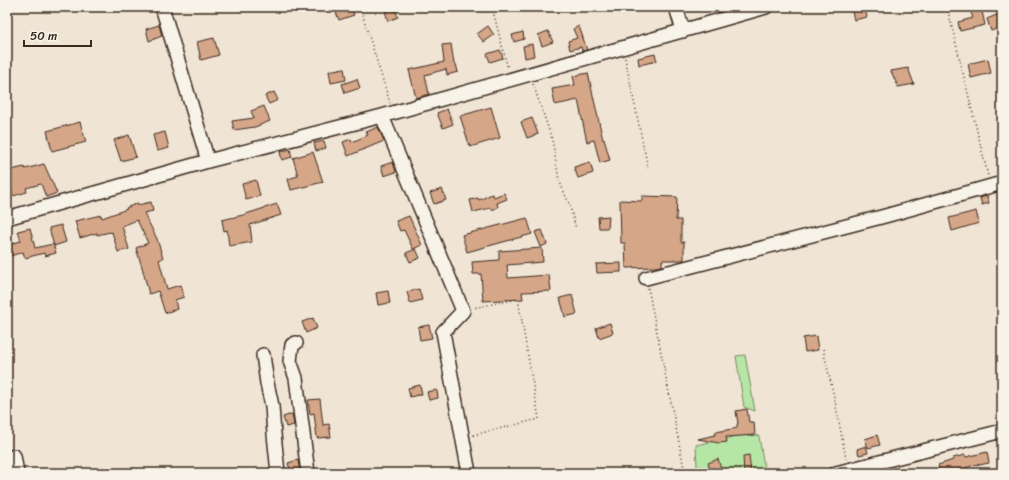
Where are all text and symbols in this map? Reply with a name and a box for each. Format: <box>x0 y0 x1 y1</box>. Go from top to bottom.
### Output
scale bar <box>24 22 91 48</box>
text: 50 m <box>30 25 57 47</box>

